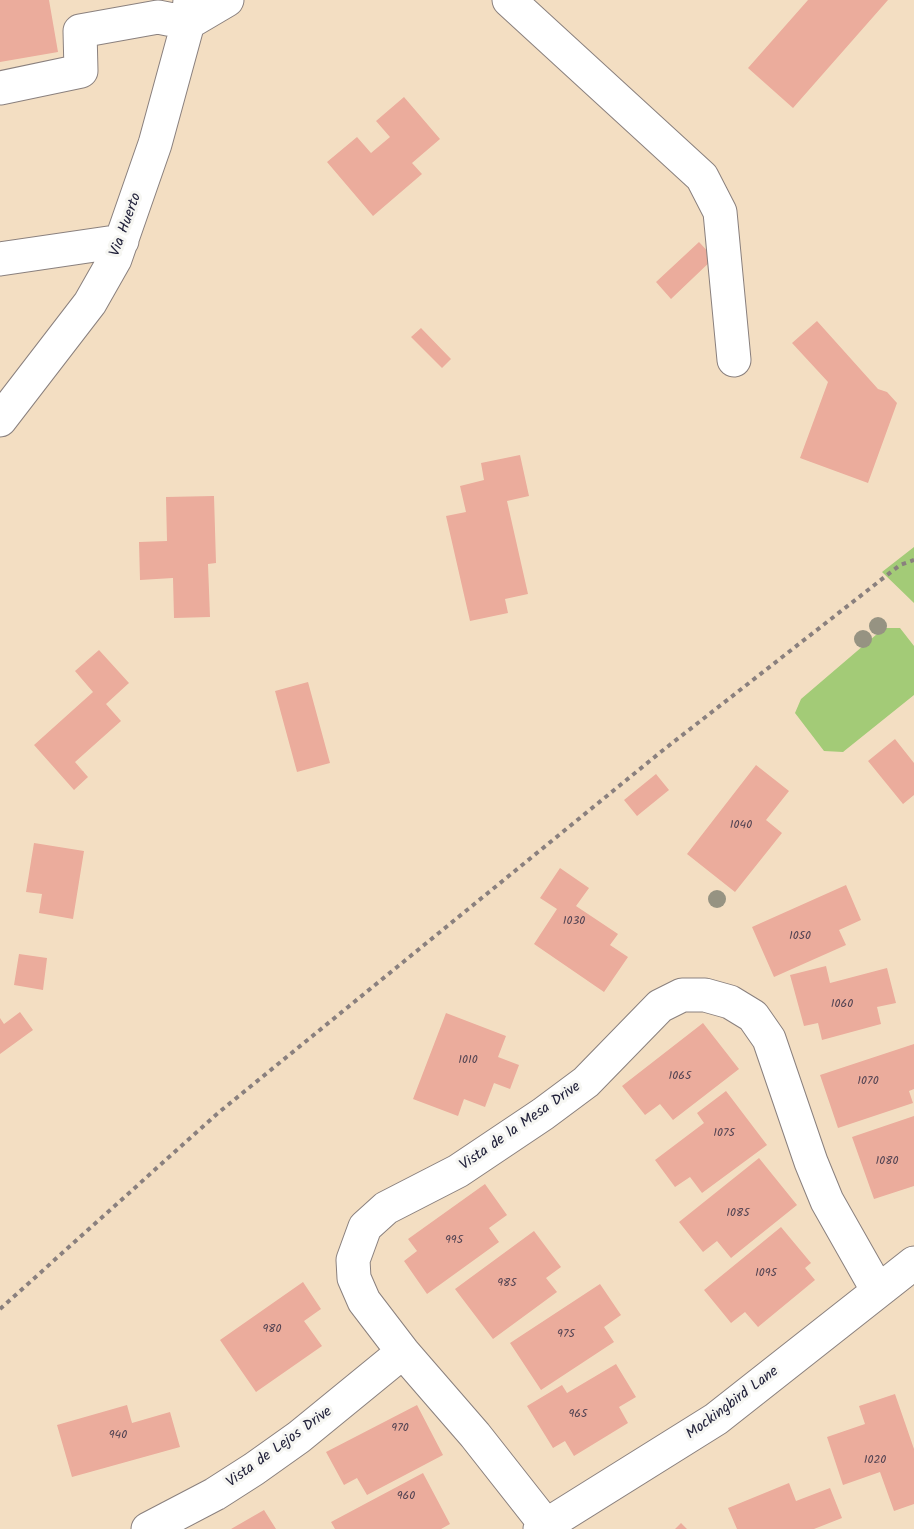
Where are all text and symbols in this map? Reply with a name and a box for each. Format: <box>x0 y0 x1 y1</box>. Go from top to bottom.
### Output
street label: Via Huerto <box>107 191 147 259</box>
house number: 1040 <box>730 819 752 833</box>
house number: 1030 <box>563 915 585 929</box>
house number: 1050 <box>789 930 811 944</box>
house number: 1060 <box>831 998 853 1012</box>
house number: 1010 <box>458 1054 478 1068</box>
house number: 1065 <box>669 1070 691 1084</box>
house number: 1070 <box>857 1075 879 1089</box>
street label: Vista de la Mesa Drive <box>457 1079 585 1175</box>
house number: 1075 <box>713 1127 735 1141</box>
house number: 1080 <box>876 1155 898 1169</box>
house number: 1085 <box>726 1207 750 1221</box>
house number: 995 <box>445 1234 463 1248</box>
house number: 1095 <box>755 1267 777 1281</box>
house number: 985 <box>497 1277 517 1291</box>
house number: 980 <box>262 1323 282 1337</box>
house number: 975 <box>557 1328 575 1342</box>
street label: Mockingbird Lane <box>683 1363 783 1445</box>
street label: Vista de Lejos Drive <box>224 1404 336 1492</box>
house number: 965 <box>569 1408 587 1422</box>
house number: 970 <box>391 1422 409 1436</box>
house number: 940 <box>109 1429 127 1443</box>
house number: 1020 <box>864 1454 886 1468</box>
house number: 960 <box>397 1490 415 1504</box>

